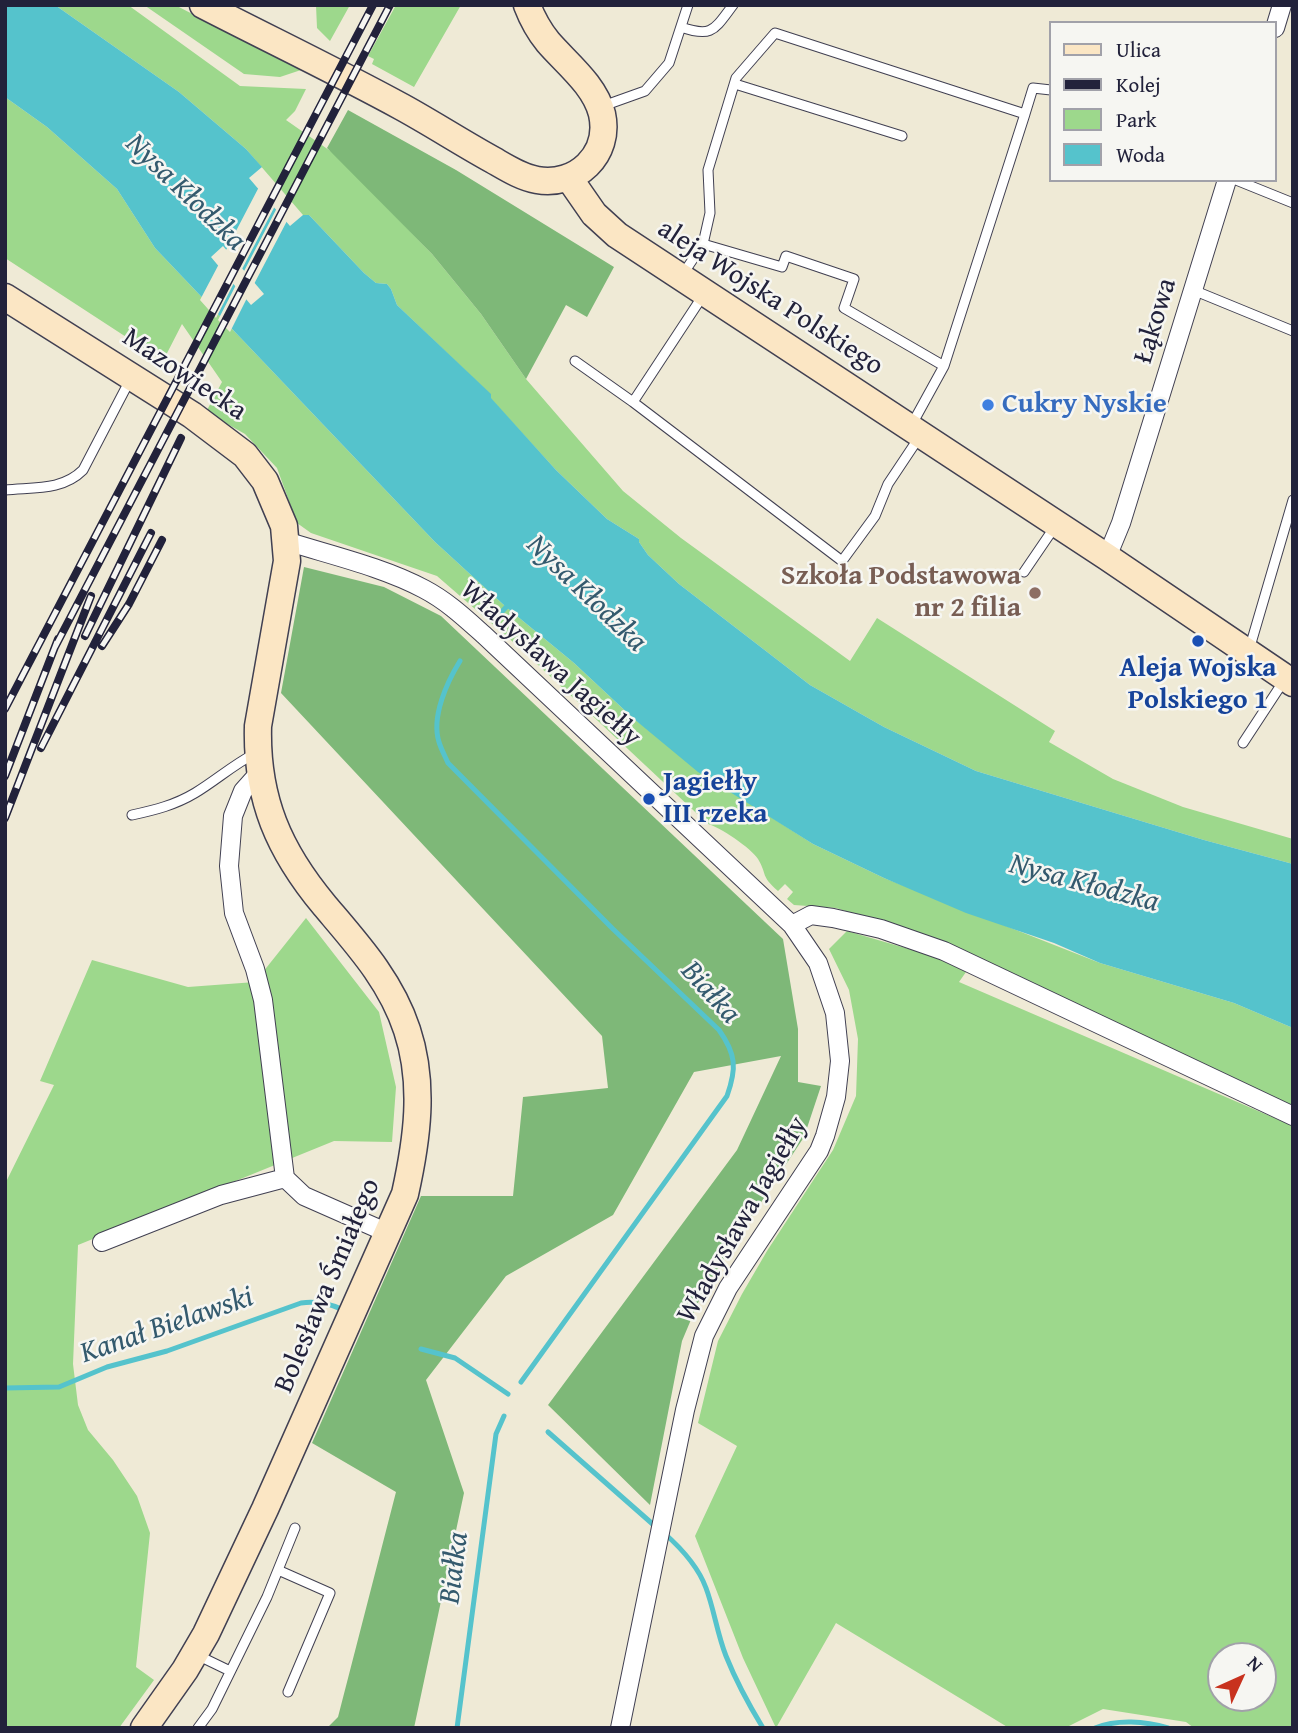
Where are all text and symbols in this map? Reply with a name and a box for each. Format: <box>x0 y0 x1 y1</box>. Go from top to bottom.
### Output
legend <box>1050 21 1277 182</box>
text: Ulica <box>1116 34 1161 65</box>
text: Kolej <box>1116 69 1161 100</box>
text: Park <box>1116 104 1157 135</box>
water label: Nysa Kłodzka <box>117 127 253 259</box>
text: Woda <box>1116 139 1165 170</box>
street label: aleja Wojska Polskiego <box>651 213 889 383</box>
street label: Łąkowa <box>1127 274 1185 368</box>
street label: Mazowiecka <box>115 321 253 429</box>
place label: Cukry Nyskie <box>1002 388 1167 422</box>
marker: Cukry Nyskie <box>980 397 996 413</box>
water label: Nysa Kłodzka <box>518 528 654 660</box>
place label: Szkoła Podstawowa nr 2 filia <box>781 560 1021 626</box>
street label: Władysława Jagiełły <box>452 574 648 754</box>
marker: Szkoła Podstawowa nr 2 filia <box>1027 585 1043 601</box>
marker: Aleja Wojska Polskiego 1 <box>1190 633 1206 649</box>
place label: Aleja Wojska Polskiego 1 <box>1119 652 1277 718</box>
place label: Jagiełły III rzeka <box>663 766 768 832</box>
marker: Jagiełły III rzeka <box>641 791 657 807</box>
water label: Nysa Kłodzka <box>1005 847 1163 921</box>
water label: Białka <box>672 954 748 1032</box>
street label: Władysława Jagiełły <box>670 1111 816 1329</box>
street label: Bolesława Śmiałego <box>268 1174 388 1398</box>
water label: Kanał Bielawski <box>76 1280 258 1372</box>
water label: Białka <box>433 1530 477 1606</box>
north arrow <box>1207 1642 1277 1712</box>
text: N <box>1241 1649 1270 1678</box>

